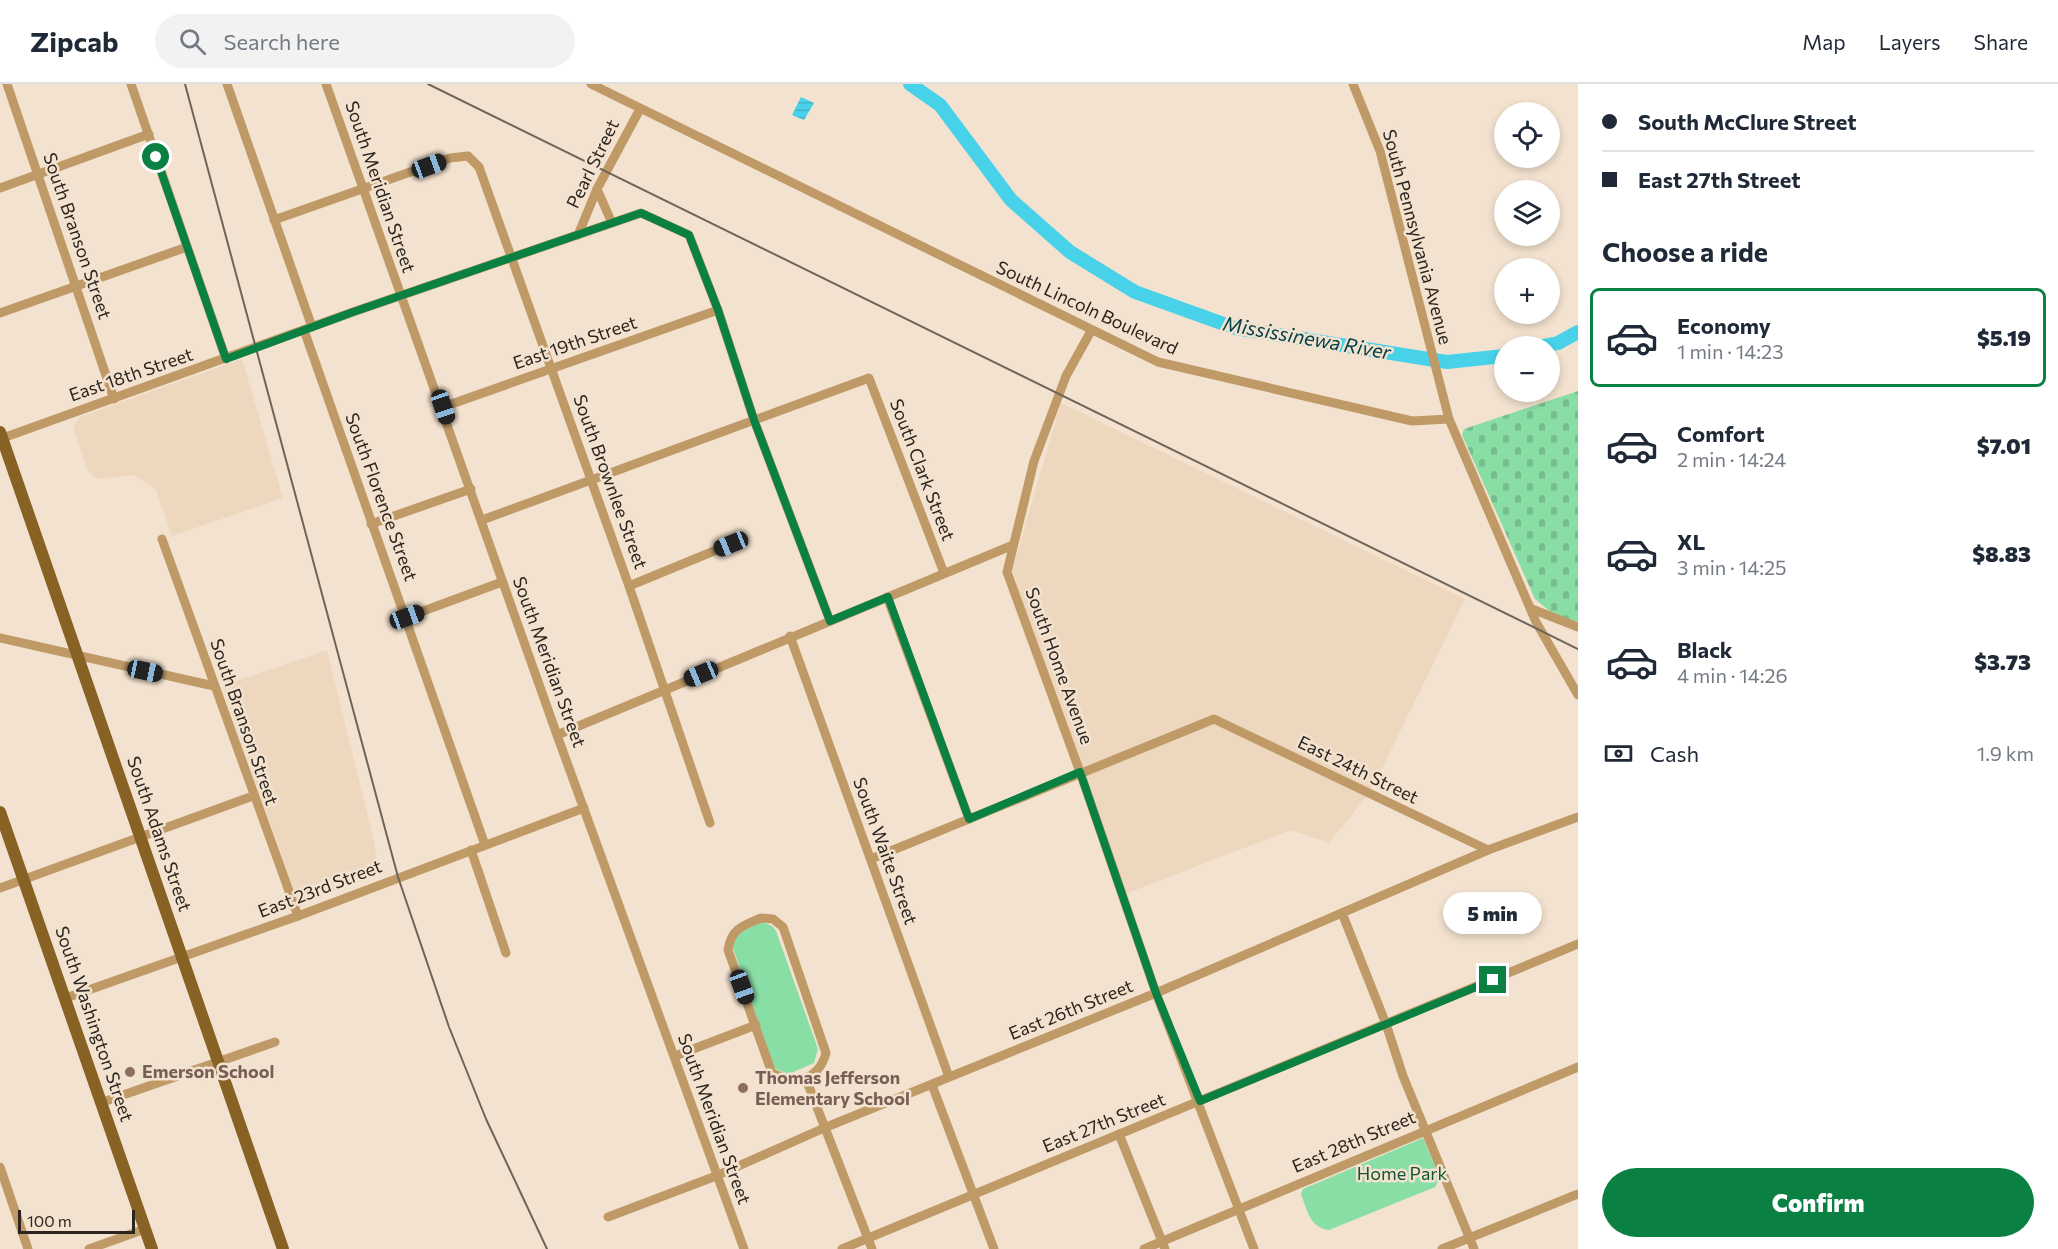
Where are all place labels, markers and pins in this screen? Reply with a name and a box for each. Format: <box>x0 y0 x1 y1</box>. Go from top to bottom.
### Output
place label: Emerson School <box>142 1060 274 1082</box>
marker: Emerson School <box>123 1065 137 1079</box>
place label: Thomas Jefferson Elementary School <box>755 1066 910 1109</box>
marker: Thomas Jefferson Elementary School <box>736 1081 750 1095</box>

